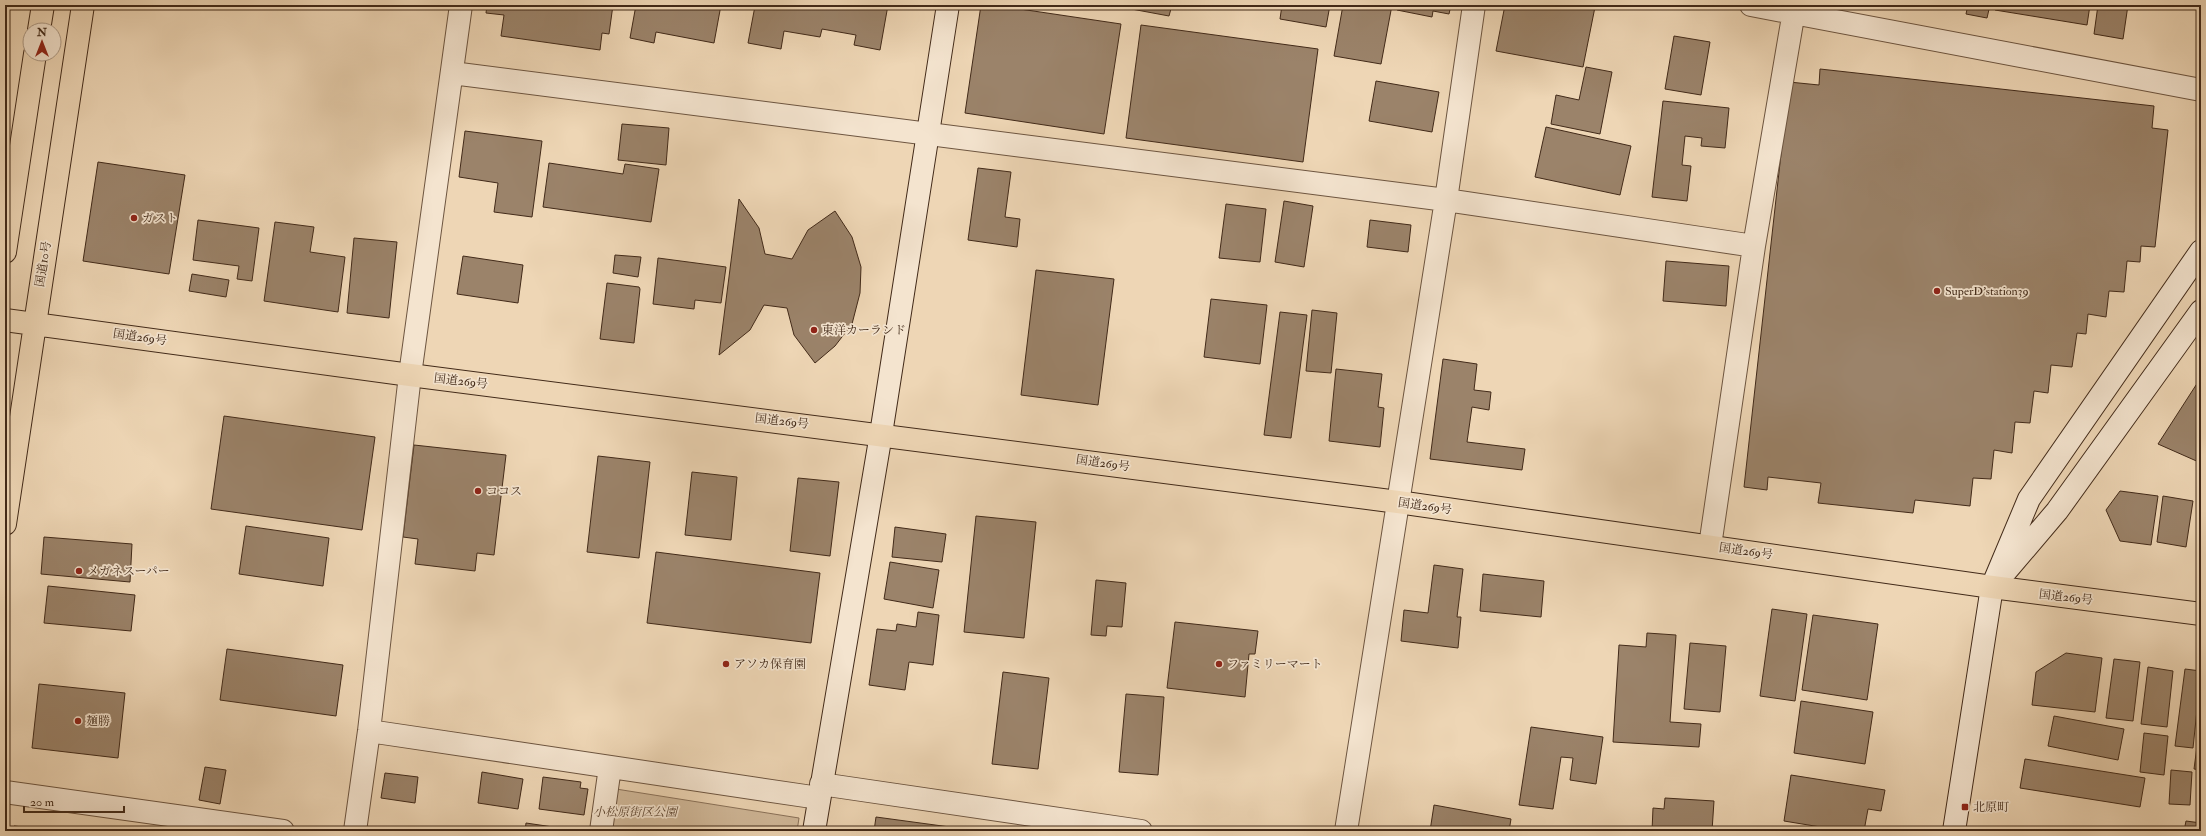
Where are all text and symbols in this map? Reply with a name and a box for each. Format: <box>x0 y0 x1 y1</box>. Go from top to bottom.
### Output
north arrow <box>22 22 62 62</box>
text: N <box>36 26 48 39</box>
place label: ガスト <box>142 211 178 226</box>
marker: ガスト <box>129 213 139 223</box>
street label: 国道10号 <box>32 240 55 288</box>
place label: SuperD'station39 <box>1945 284 2029 299</box>
marker: SuperD'station39 <box>1932 286 1942 296</box>
place label: 東洋カーランド <box>822 323 906 338</box>
marker: 東洋カーランド <box>809 325 819 335</box>
street label: 国道269号 <box>112 326 168 349</box>
street label: 国道269号 <box>433 371 489 392</box>
street label: 国道269号 <box>754 411 810 432</box>
street label: 国道269号 <box>1075 452 1131 475</box>
place label: ココス <box>486 484 522 499</box>
marker: ココス <box>473 486 483 496</box>
street label: 国道269号 <box>1397 495 1453 518</box>
street label: 国道269号 <box>1718 540 1774 563</box>
place label: メガネスーパー <box>87 564 170 579</box>
marker: メガネスーパー <box>74 566 84 576</box>
street label: 国道269号 <box>2038 587 2094 608</box>
place label: アソカ保育園 <box>734 657 806 672</box>
place label: ファミリーマート <box>1227 657 1323 672</box>
marker: アソカ保育園 <box>721 659 731 669</box>
marker: ファミリーマート <box>1214 659 1224 669</box>
place label: 麺勝 <box>86 714 110 729</box>
marker: 麺勝 <box>73 716 83 726</box>
scale bar <box>24 788 124 814</box>
text: 20 m <box>30 795 55 810</box>
place label: 北原町 <box>1973 800 2009 815</box>
marker: 北原町 <box>1960 802 1970 812</box>
park label: 小松原街区公園 <box>593 805 679 820</box>

